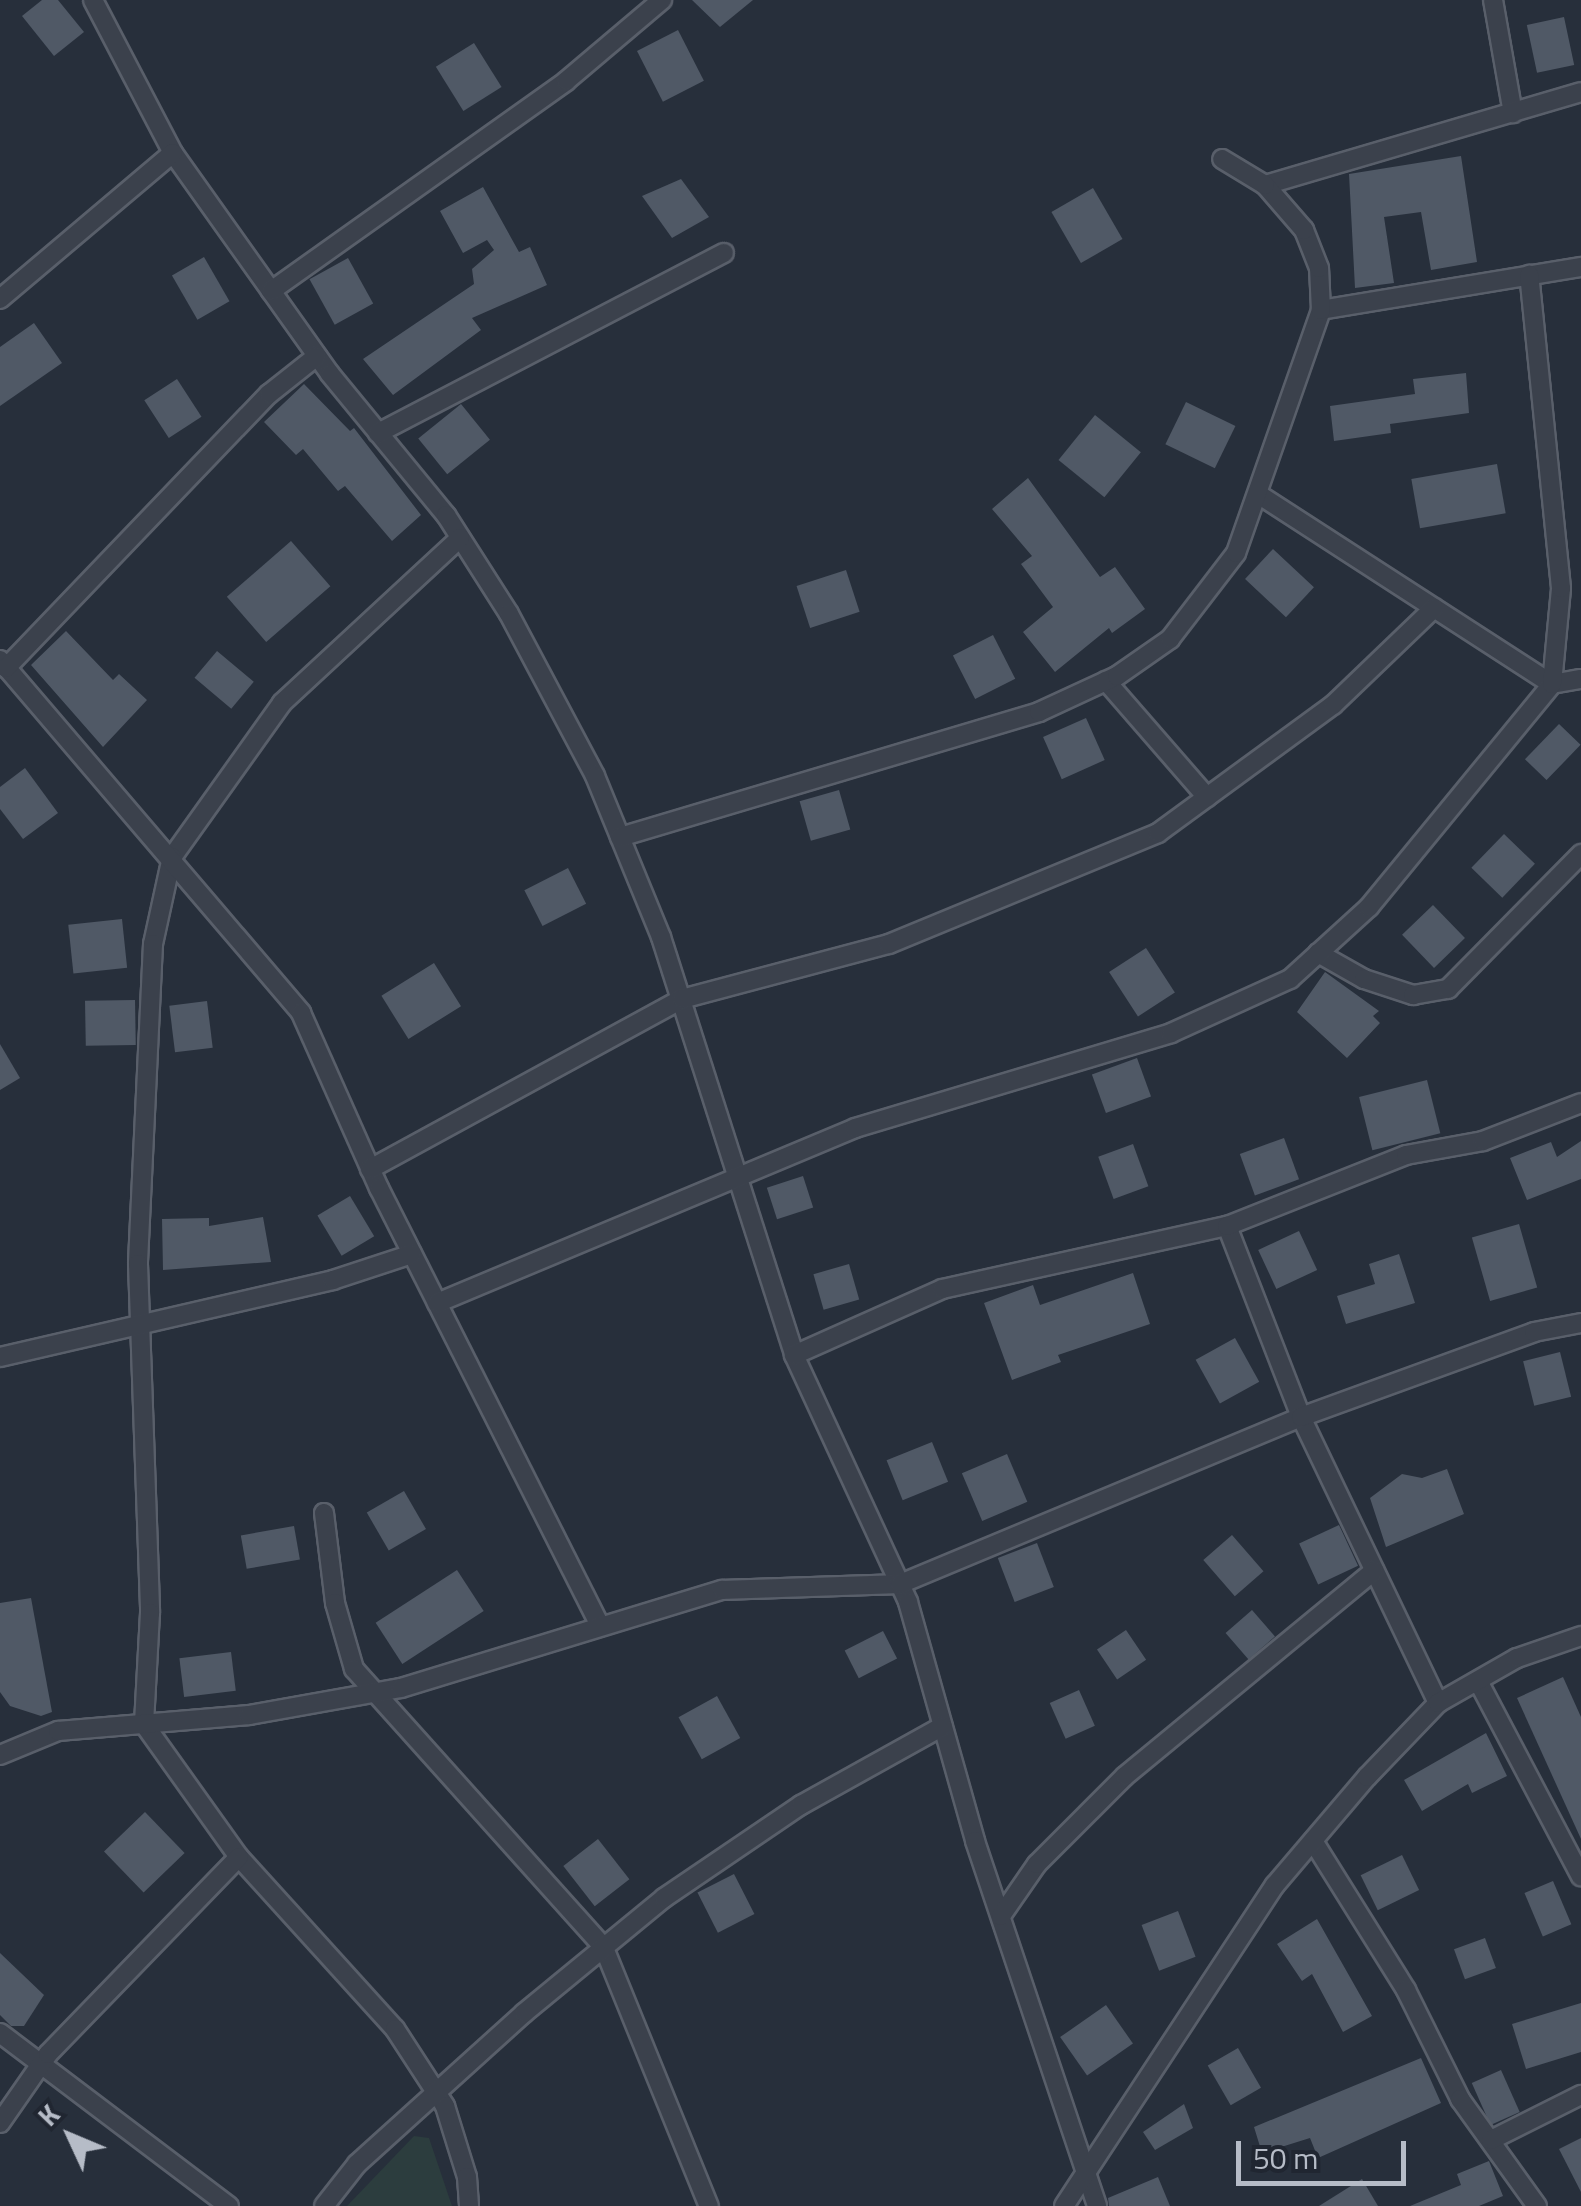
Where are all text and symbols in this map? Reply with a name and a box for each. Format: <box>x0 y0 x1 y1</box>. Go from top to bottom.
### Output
north arrow <box>20 2086 120 2186</box>
text: K <box>27 2094 69 2136</box>
scale bar <box>1241 2121 1411 2183</box>
text: 50 m <box>1253 2135 1318 2181</box>

